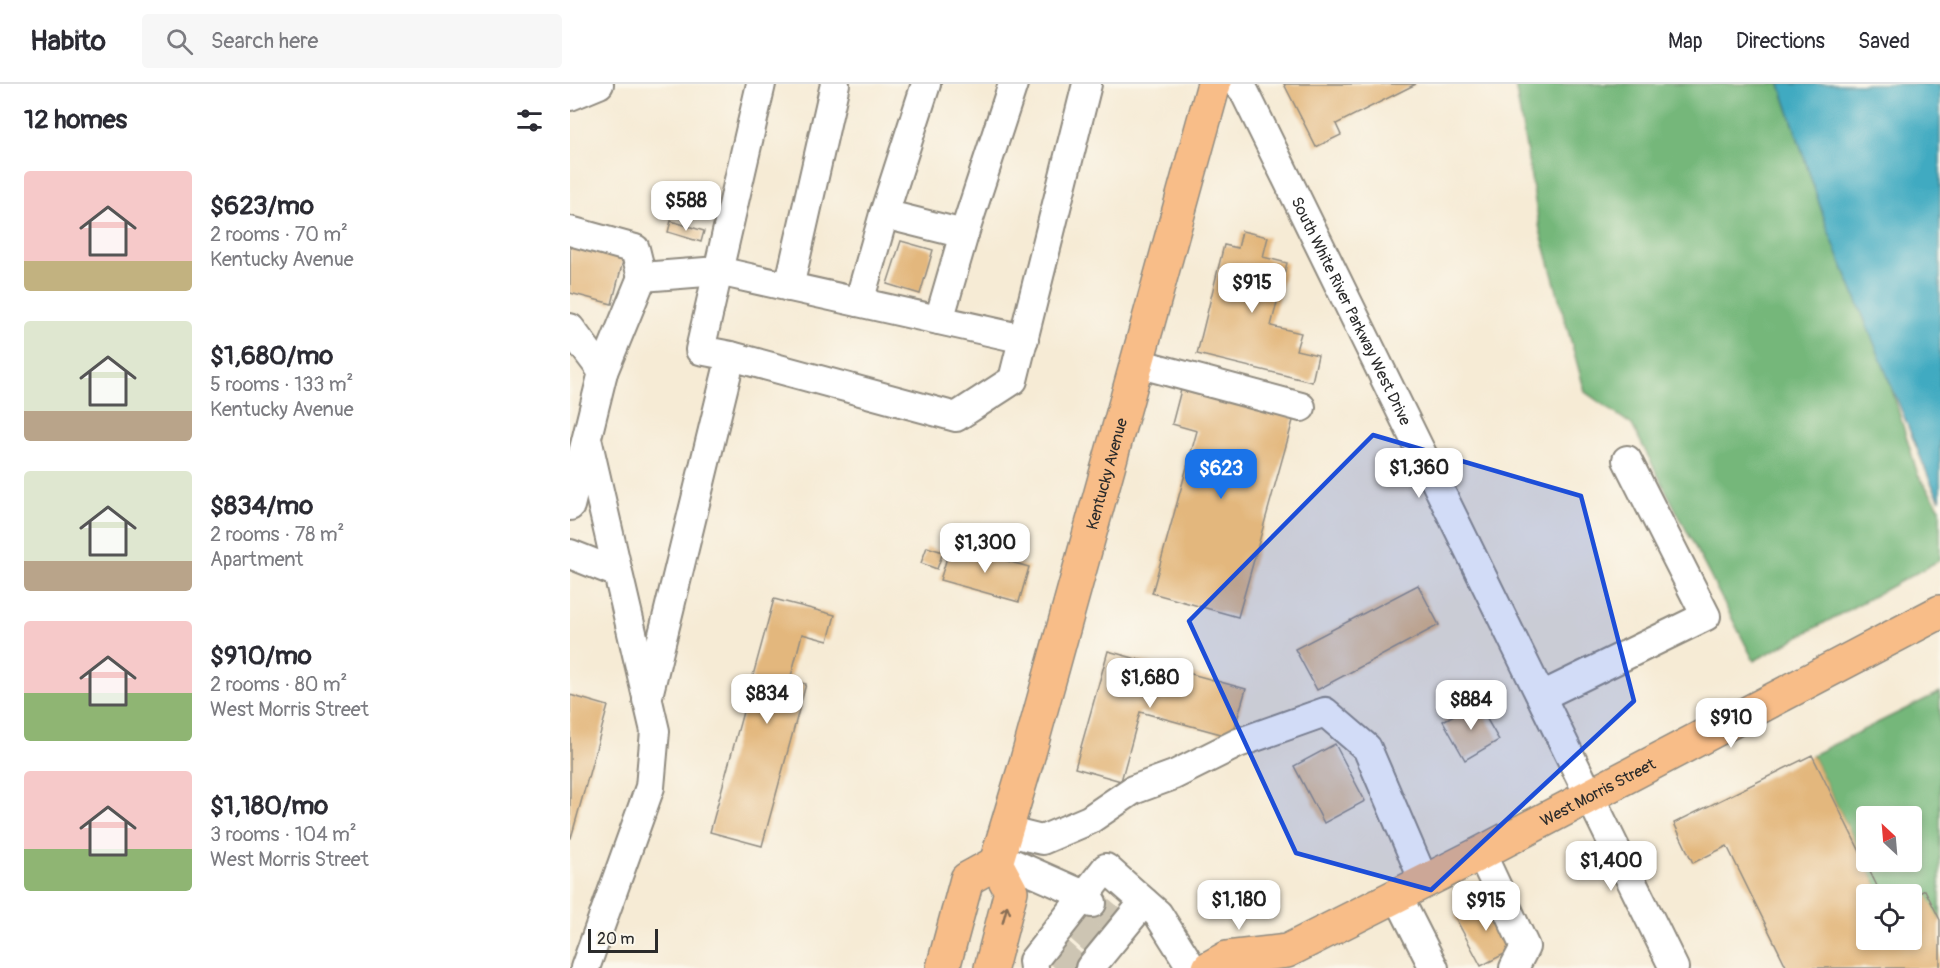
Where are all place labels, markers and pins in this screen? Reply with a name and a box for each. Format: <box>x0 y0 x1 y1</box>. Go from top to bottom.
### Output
pin: $588 <box>650 181 722 232</box>
pin: $915 <box>1216 263 1288 314</box>
pin: $1,360 <box>1370 448 1468 499</box>
pin: $623 <box>1185 449 1257 500</box>
pin: $1,300 <box>936 523 1034 574</box>
pin: $1,680 <box>1101 658 1199 709</box>
pin: $834 <box>731 674 803 725</box>
pin: $884 <box>1435 680 1507 731</box>
pin: $910 <box>1695 698 1767 749</box>
pin: $1,400 <box>1562 841 1660 892</box>
pin: $1,180 <box>1190 880 1288 931</box>
pin: $915 <box>1450 881 1522 932</box>

